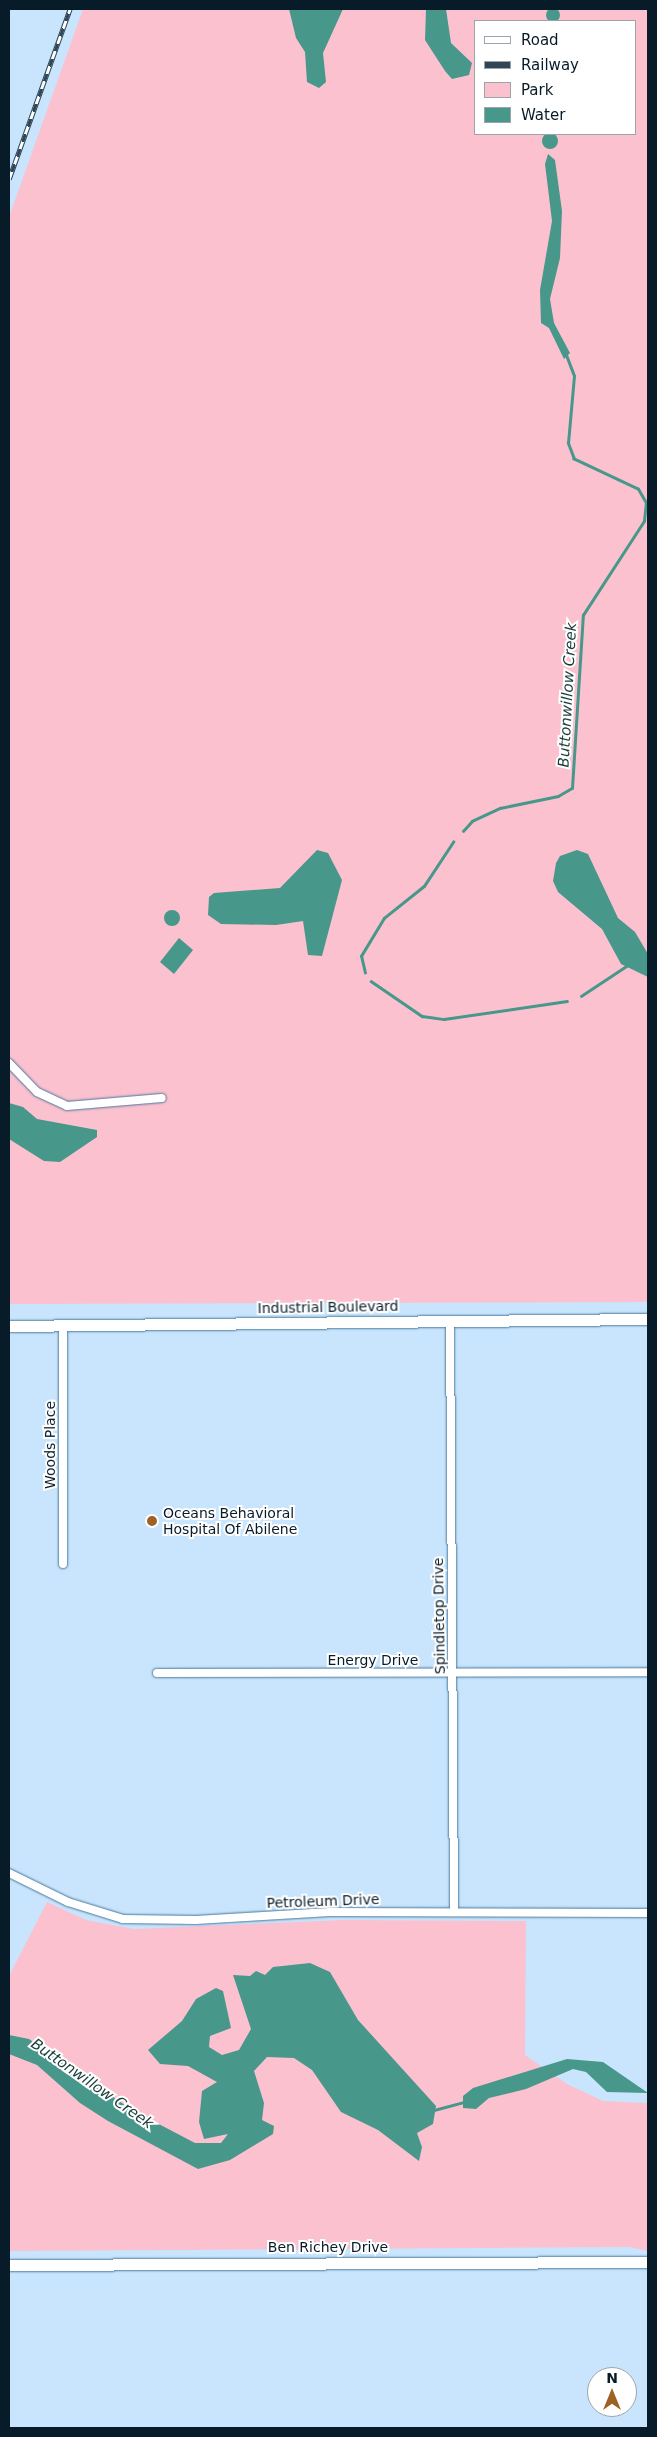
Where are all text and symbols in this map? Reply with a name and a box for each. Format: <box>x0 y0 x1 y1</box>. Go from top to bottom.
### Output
legend <box>474 20 637 135</box>
text: Road <box>521 31 559 49</box>
text: Railway <box>521 56 579 74</box>
text: Park <box>521 81 553 99</box>
text: Water <box>521 106 565 124</box>
water label: Buttonwillow Creek <box>555 622 581 768</box>
street label: Industrial Boulevard <box>257 1297 399 1317</box>
street label: Woods Place <box>42 1401 58 1489</box>
place label: Oceans Behavioral Hospital Of Abilene <box>163 1505 297 1538</box>
marker: Oceans Behavioral Hospital Of Abilene <box>145 1514 159 1528</box>
street label: Spindletop Drive <box>430 1558 448 1674</box>
street label: Energy Drive <box>328 1652 418 1668</box>
street label: Petroleum Drive <box>266 1891 380 1911</box>
water label: Buttonwillow Creek <box>27 2035 157 2133</box>
street label: Ben Richey Drive <box>268 2239 388 2255</box>
north arrow <box>587 2367 637 2417</box>
text: N <box>606 2370 618 2386</box>

